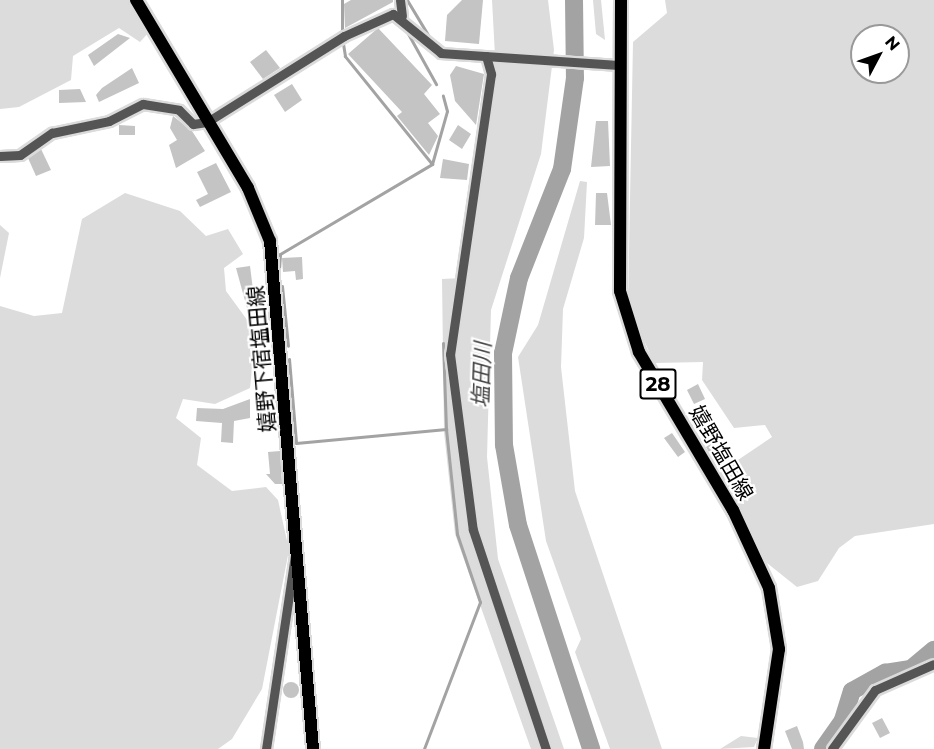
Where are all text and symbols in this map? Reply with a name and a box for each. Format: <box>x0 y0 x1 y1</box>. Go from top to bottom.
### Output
north arrow <box>850 24 910 84</box>
text: N <box>881 32 904 54</box>
street label: 嬉野下宿塩田線 <box>243 285 281 433</box>
water label: 塩田川 <box>468 342 496 408</box>
road number: 28 <box>638 367 678 401</box>
street label: 嬉野塩田線 <box>684 401 758 505</box>

